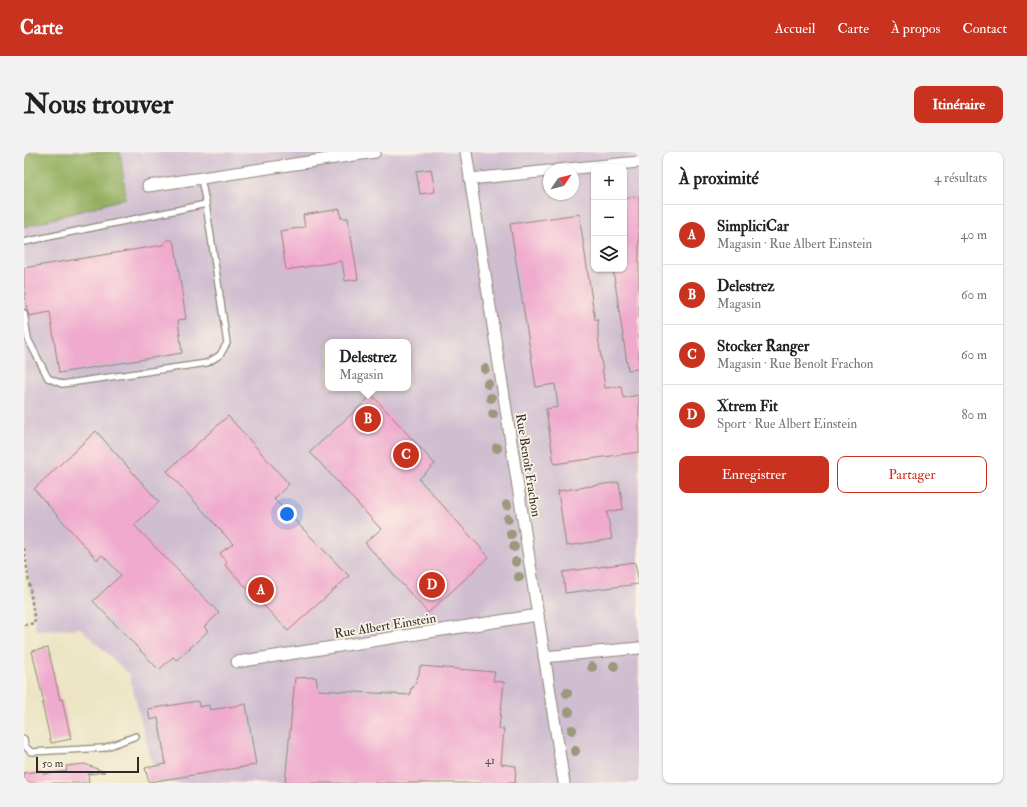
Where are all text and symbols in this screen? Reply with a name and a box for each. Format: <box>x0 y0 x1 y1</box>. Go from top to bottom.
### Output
text: Carte <box>20 16 63 40</box>
text: Accueil <box>775 20 815 37</box>
text: Carte <box>837 20 869 37</box>
text: À propos <box>891 20 940 37</box>
text: Contact <box>962 20 1007 37</box>
button: Itinéraire <box>914 86 1003 123</box>
text: Nous trouver <box>24 87 173 122</box>
north arrow <box>543 164 579 200</box>
map controls <box>591 164 627 272</box>
button: + <box>591 164 627 200</box>
text: À proximité <box>679 168 759 189</box>
text: 4 résultats <box>934 170 987 186</box>
button: − <box>591 200 627 236</box>
text: SimpliciCar <box>717 217 789 236</box>
text: A <box>688 227 696 243</box>
text: 40 m <box>961 227 987 243</box>
button: layers <box>591 236 627 272</box>
text: Magasin · Rue Albert Einstein <box>717 236 872 252</box>
text: Delestrez <box>717 277 775 296</box>
text: B <box>688 287 696 303</box>
text: 60 m <box>961 287 987 303</box>
text: Magasin <box>717 296 761 312</box>
text: Stocker Ranger <box>717 337 809 356</box>
popup <box>325 339 411 391</box>
text: C <box>687 347 697 363</box>
text: 60 m <box>961 347 987 363</box>
text: Delestrez <box>339 348 397 367</box>
text: Magasin · Rue Benoît Frachon <box>717 356 874 372</box>
text: Magasin <box>339 367 383 383</box>
text: Xtrem Fit <box>717 397 778 416</box>
pin: B <box>355 404 381 434</box>
text: D <box>687 407 697 423</box>
text: 80 m <box>961 407 987 423</box>
street label: Rue Benoît Frachon <box>512 412 544 518</box>
text: Sport · Rue Albert Einstein <box>717 416 857 432</box>
pin: C <box>393 440 419 470</box>
button: Enregistrer <box>679 456 829 493</box>
button: Partager <box>837 456 987 493</box>
your location <box>277 504 297 524</box>
pin: D <box>419 570 445 600</box>
pin: A <box>248 575 274 605</box>
street label: Rue Albert Einstein <box>333 610 438 642</box>
house number: 41 <box>485 754 495 767</box>
scale bar <box>36 755 139 774</box>
text: 50 m <box>42 757 63 770</box>

